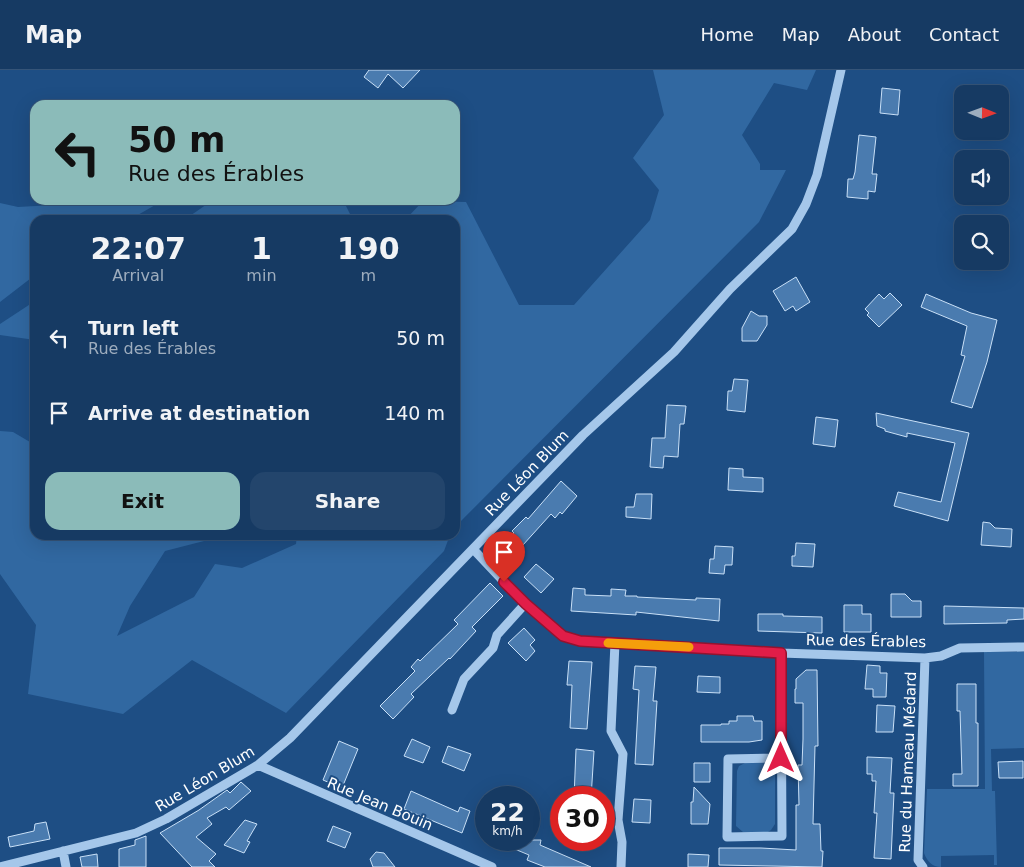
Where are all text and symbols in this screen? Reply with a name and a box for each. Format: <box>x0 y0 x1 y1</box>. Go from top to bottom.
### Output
text: Map <box>25 21 82 49</box>
text: Home <box>701 24 754 45</box>
text: Map <box>782 24 820 45</box>
text: About <box>848 24 901 45</box>
text: Contact <box>929 24 999 45</box>
north arrow <box>954 85 1009 140</box>
map controls <box>954 85 1009 270</box>
icon: left <box>45 120 110 185</box>
text: 50 m <box>128 120 225 160</box>
button: sound <box>954 150 1009 205</box>
text: Rue des Érables <box>128 161 304 186</box>
button: search <box>954 215 1009 270</box>
text: 22:07 <box>90 231 186 266</box>
text: 1 <box>251 231 272 266</box>
text: 190 <box>337 231 400 266</box>
text: Arrival <box>112 266 164 285</box>
text: min <box>246 266 277 285</box>
text: m <box>360 266 376 285</box>
text: Turn left <box>88 317 179 339</box>
icon: left <box>45 324 73 352</box>
text: 50 m <box>396 327 445 349</box>
text: Rue des Érables <box>88 339 216 358</box>
icon: arrive <box>45 399 73 427</box>
text: Arrive at destination <box>88 402 310 424</box>
text: 140 m <box>384 402 445 424</box>
street label: Rue Léon Blum <box>481 426 573 520</box>
button: Exit <box>45 472 240 530</box>
button: Share <box>250 472 445 530</box>
pin <box>483 531 525 582</box>
icon: arrive <box>490 538 518 566</box>
street label: Rue des Érables <box>806 630 926 651</box>
street label: Rue du Hameau Médard <box>896 671 920 853</box>
position arrow <box>754 731 806 783</box>
street label: Rue Léon Blum <box>152 742 258 816</box>
street label: Rue Jean Bouin <box>324 774 436 834</box>
speed limit sign: 30 <box>550 786 615 851</box>
text: 22 <box>490 798 525 827</box>
text: km/h <box>492 824 523 838</box>

